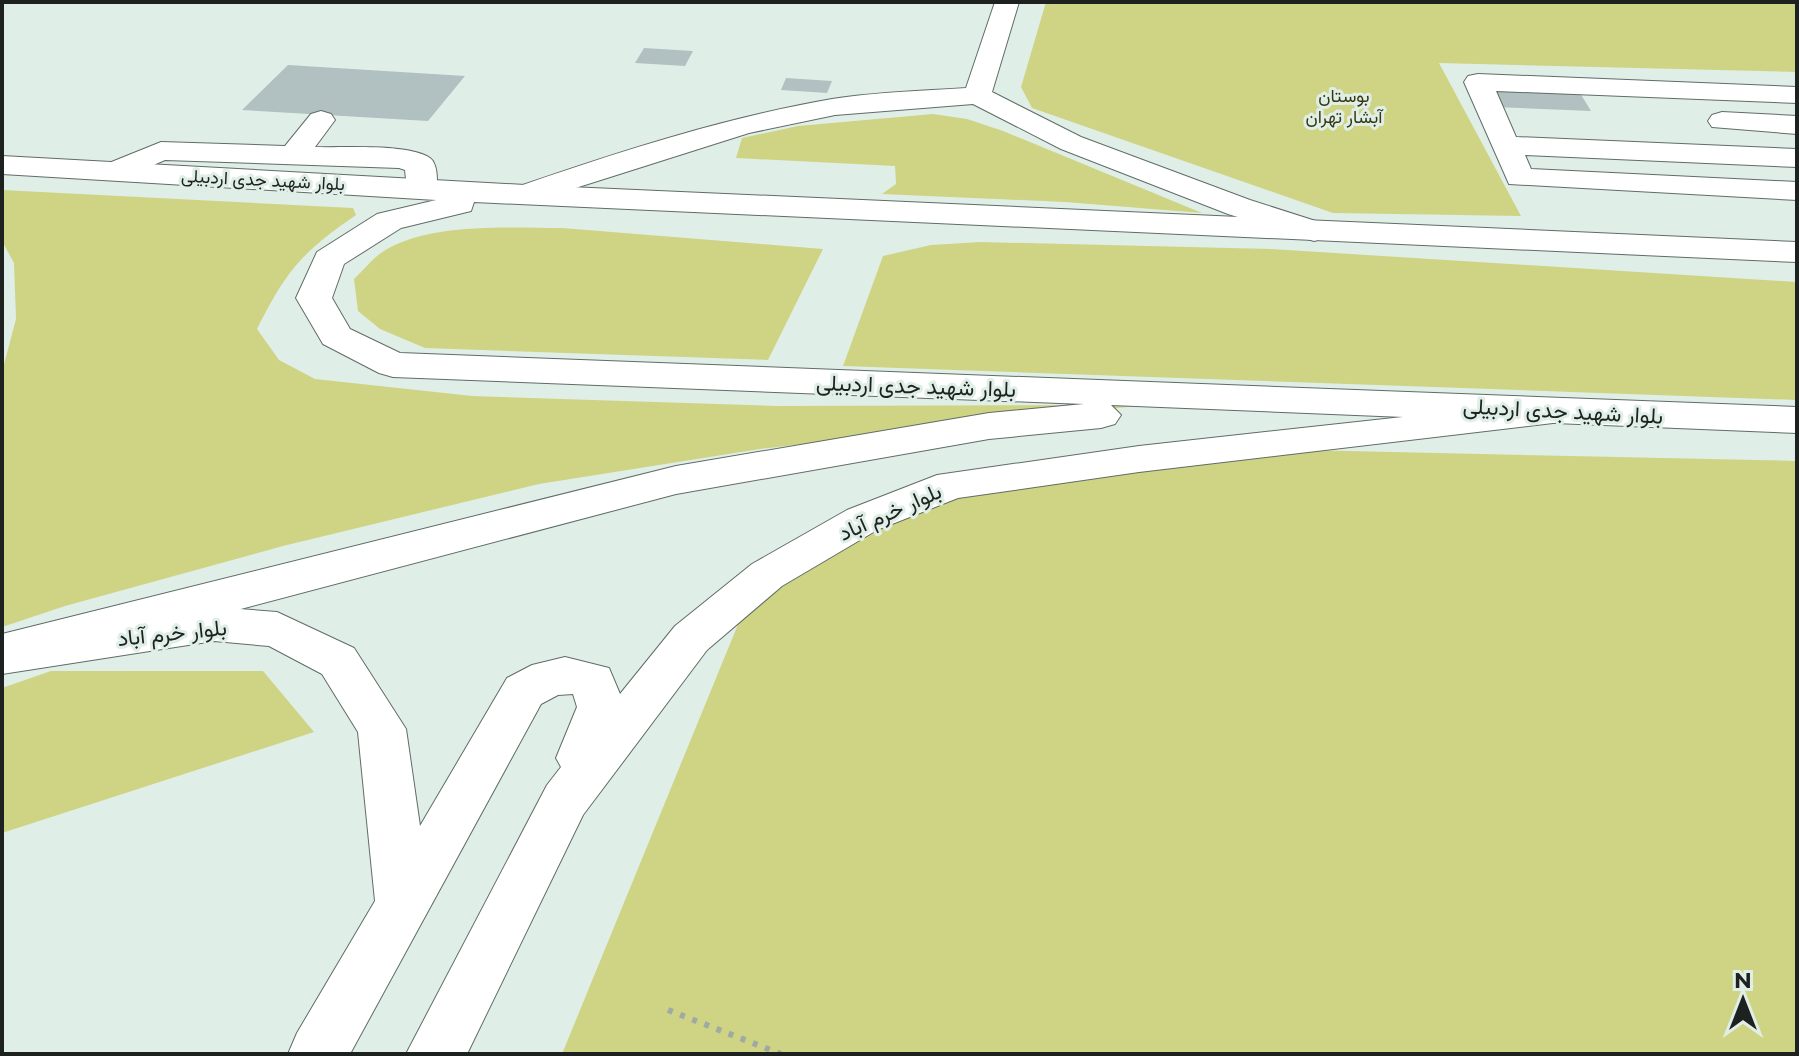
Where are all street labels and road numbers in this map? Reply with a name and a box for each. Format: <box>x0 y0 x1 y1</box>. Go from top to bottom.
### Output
street label: بلوار شهید جدی اردبیلی <box>181 165 345 195</box>
street label: بلوار شهید جدی اردبیلی <box>815 369 1017 403</box>
street label: بلوار شهید جدی اردبیلی <box>1462 392 1664 430</box>
street label: بلوار خرم آباد <box>834 477 946 548</box>
street label: بلوار خرم آباد <box>116 614 228 653</box>

